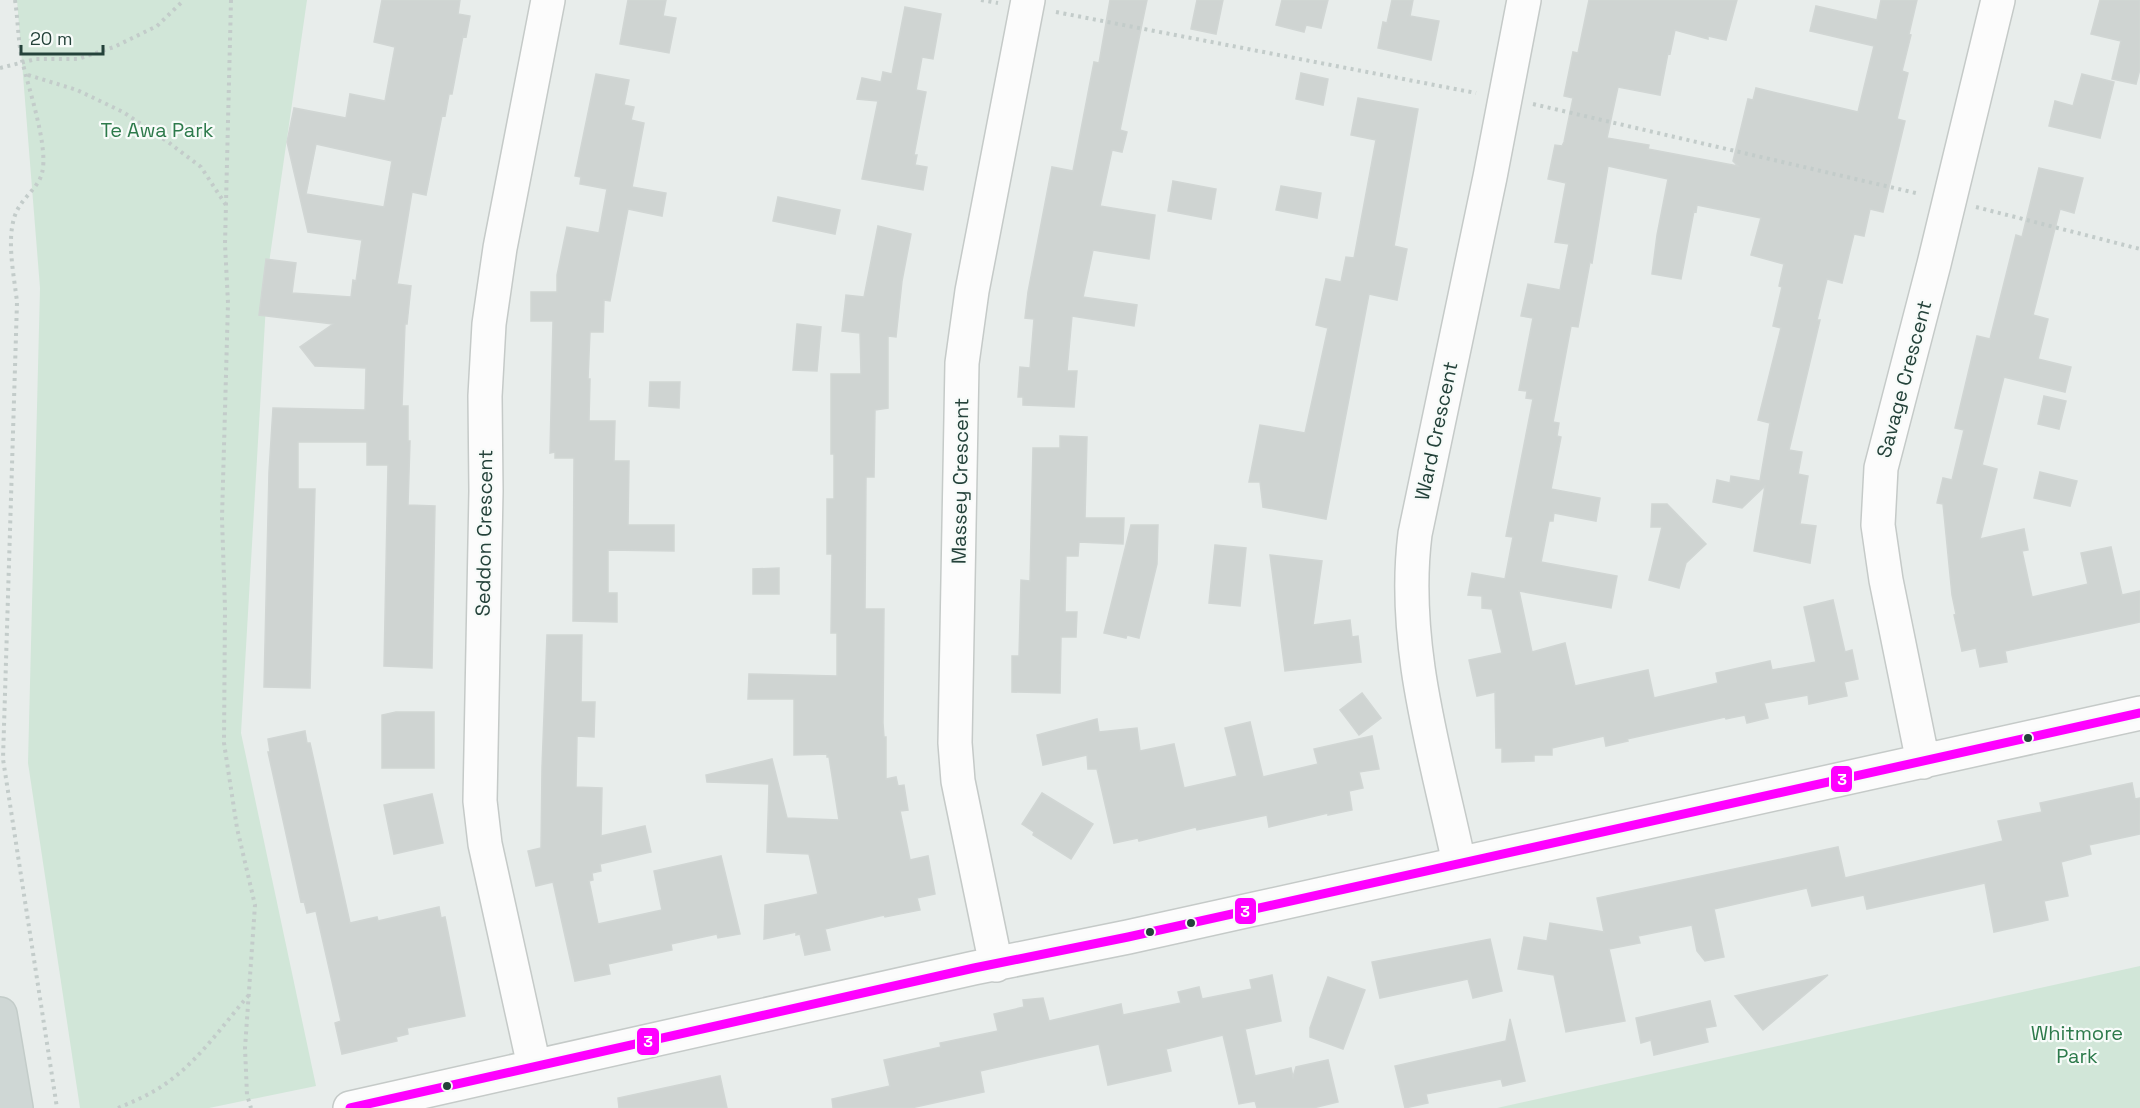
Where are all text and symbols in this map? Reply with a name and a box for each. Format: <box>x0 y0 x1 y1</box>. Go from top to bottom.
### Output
scale bar <box>21 18 104 56</box>
text: 20 m <box>30 27 73 50</box>
park label: Te Awa Park <box>101 117 214 143</box>
street label: Savage Crescent <box>1870 297 1938 461</box>
street label: Ward Crescent <box>1409 359 1463 503</box>
street label: Massey Crescent <box>946 398 974 564</box>
street label: Seddon Crescent <box>470 449 498 617</box>
unlabelled marker <box>2022 732 2034 744</box>
line badge: 3 <box>1830 765 1853 793</box>
text: 3 <box>1837 769 1847 790</box>
line badge: 3 <box>1234 897 1257 925</box>
text: 3 <box>1240 901 1250 922</box>
unlabelled marker <box>1185 917 1197 929</box>
unlabelled marker <box>1144 926 1156 938</box>
park label: Whitmore Park <box>2031 1020 2123 1069</box>
line badge: 3 <box>636 1027 660 1056</box>
text: 3 <box>643 1031 653 1052</box>
unlabelled marker <box>441 1080 453 1092</box>

